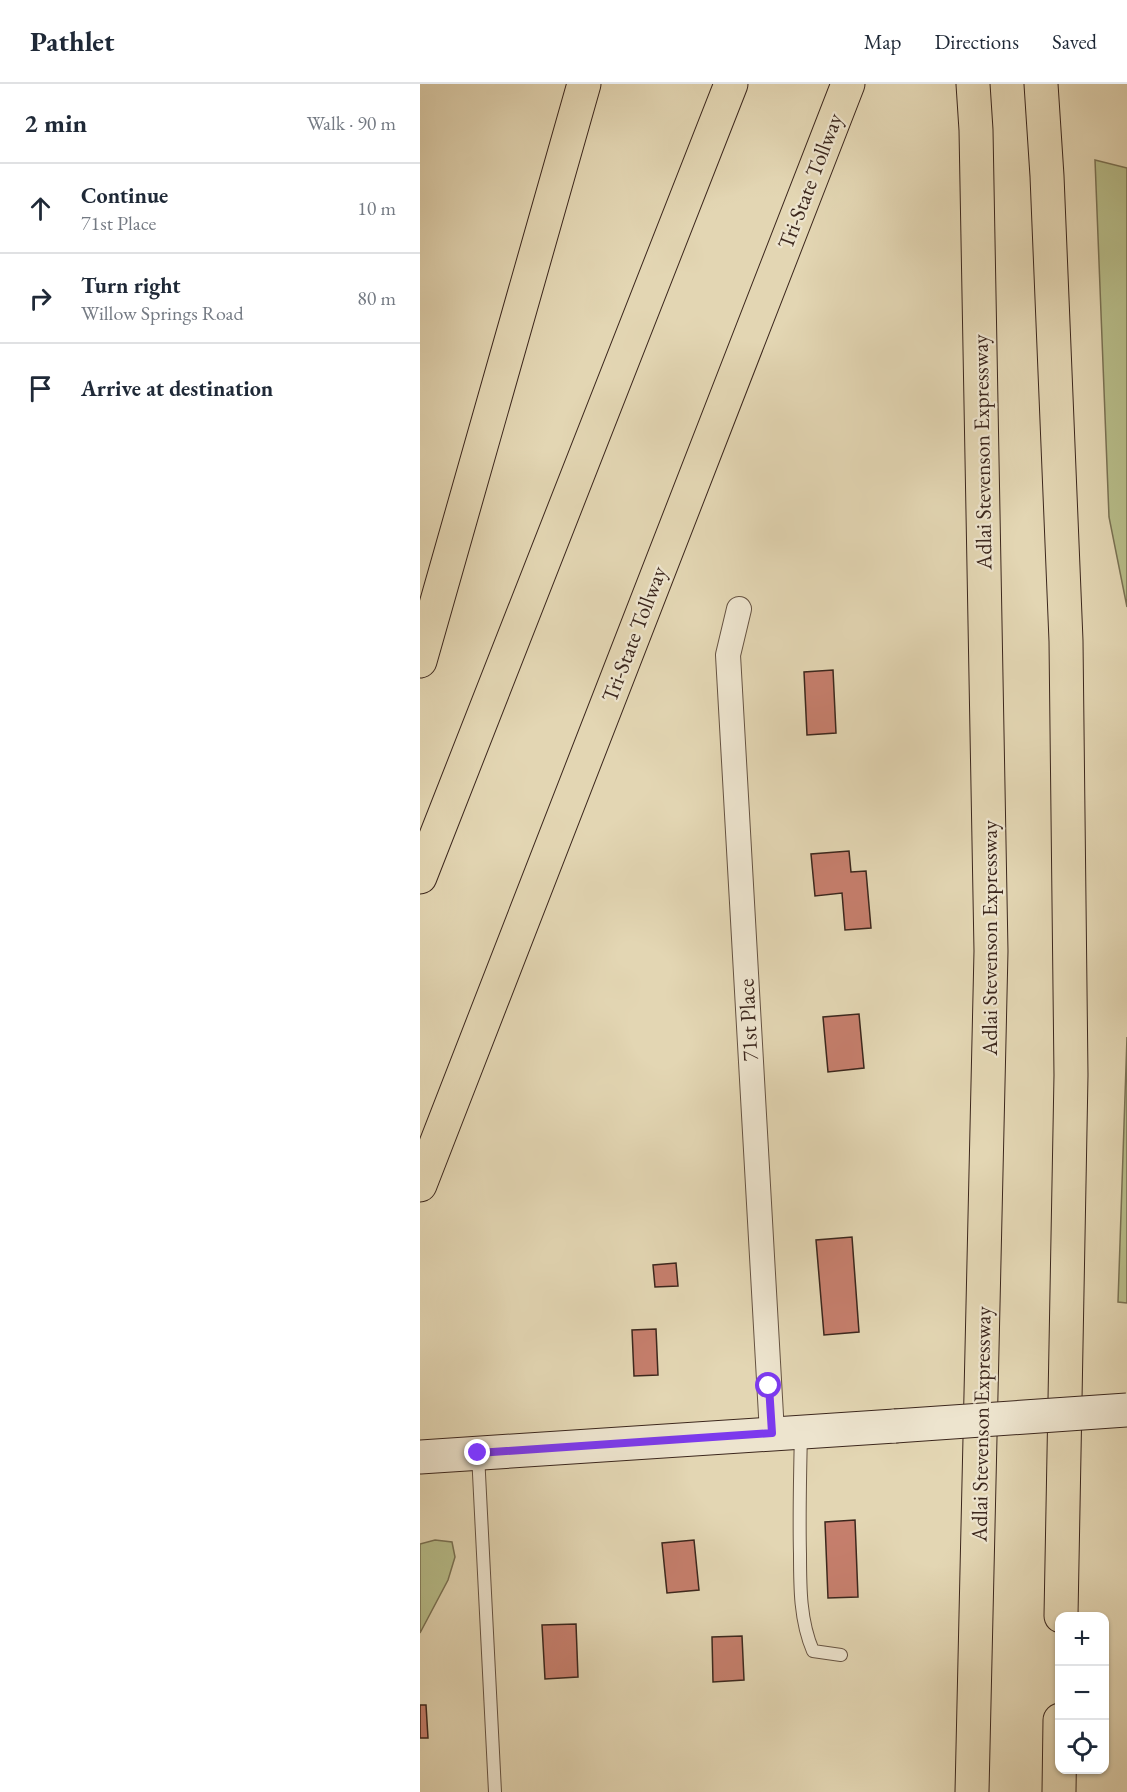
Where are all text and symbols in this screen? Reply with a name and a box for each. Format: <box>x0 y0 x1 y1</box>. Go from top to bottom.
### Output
text: Pathlet <box>30 23 114 59</box>
text: Map <box>864 28 901 55</box>
text: Directions <box>934 28 1019 55</box>
text: Saved <box>1052 28 1097 55</box>
text: 2 min <box>24 106 87 140</box>
street label: Tri-State Tollway <box>771 108 849 253</box>
text: Walk · 90 m <box>307 110 396 136</box>
text: Continue <box>81 181 168 210</box>
icon: ahead <box>24 192 57 225</box>
text: 10 m <box>357 195 396 221</box>
text: 71st Place <box>81 210 156 236</box>
text: Turn right <box>81 271 180 300</box>
icon: right <box>24 282 57 315</box>
text: 80 m <box>357 285 396 311</box>
text: Willow Springs Road <box>81 300 244 326</box>
street label: Adlai Stevenson Expressway <box>965 334 999 571</box>
icon: arrive <box>24 372 57 405</box>
text: Arrive at destination <box>81 374 273 403</box>
street label: Tri-State Tollway <box>595 561 673 706</box>
street label: Adlai Stevenson Expressway <box>975 820 1004 1057</box>
street label: 71st Place <box>731 977 765 1062</box>
street label: Adlai Stevenson Expressway <box>964 1306 998 1543</box>
route start <box>755 1372 781 1398</box>
route end <box>464 1439 490 1465</box>
map controls <box>1055 1612 1109 1774</box>
button: + <box>1055 1612 1109 1666</box>
button: − <box>1055 1666 1109 1720</box>
button: locate <box>1055 1720 1109 1774</box>

